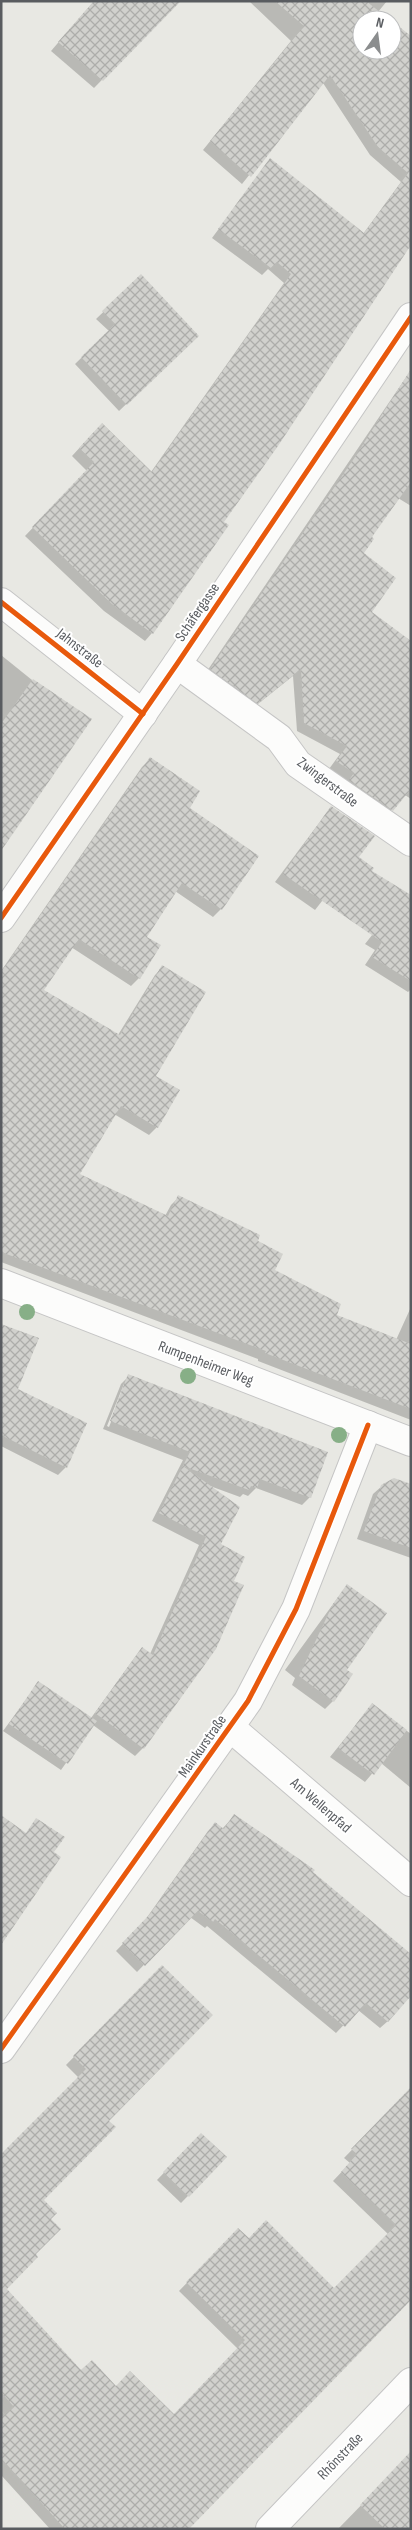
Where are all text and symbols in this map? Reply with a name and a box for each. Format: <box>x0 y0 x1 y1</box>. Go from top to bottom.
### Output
north arrow <box>352 10 402 60</box>
text: N <box>374 14 386 32</box>
street label: Schäfergasse <box>171 579 224 645</box>
street label: Jahnstraße <box>52 624 107 672</box>
street label: Zwingerstraße <box>293 753 362 812</box>
street label: Rumpenheimer Weg <box>155 1337 256 1390</box>
street label: Mainkurstraße <box>174 1711 231 1781</box>
street label: Am Wellenpfad <box>286 1773 355 1837</box>
street label: Rhönstraße <box>313 2429 367 2484</box>

